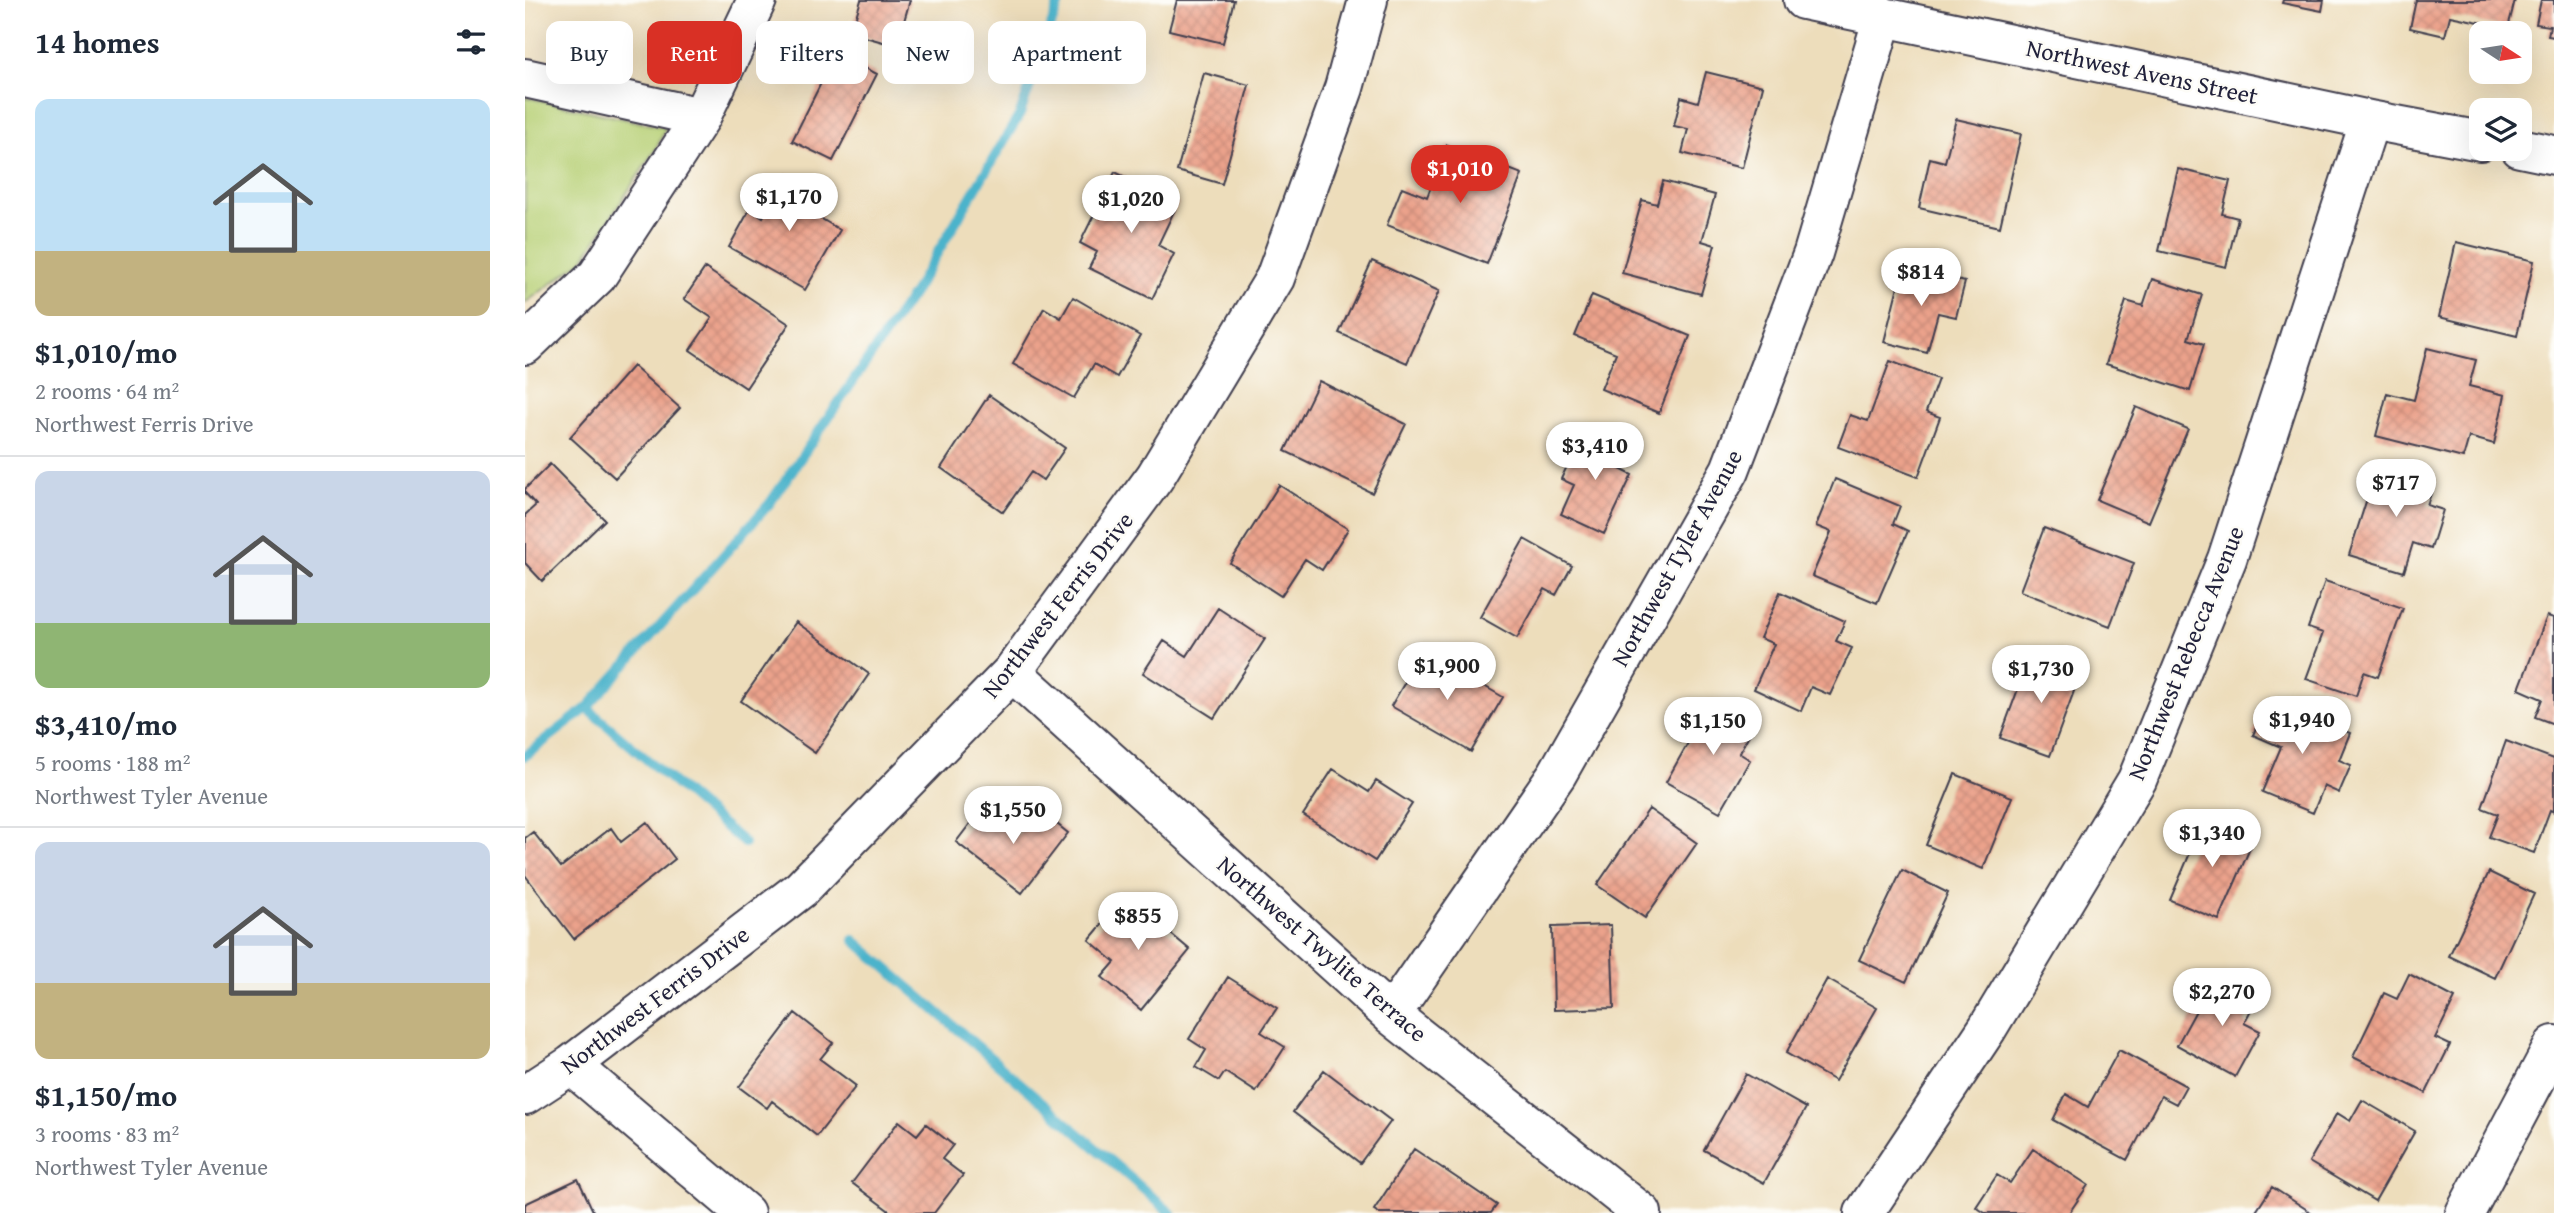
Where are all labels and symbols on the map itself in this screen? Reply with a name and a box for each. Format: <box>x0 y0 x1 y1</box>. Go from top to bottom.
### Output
north arrow <box>2469 21 2532 84</box>
street label: Northwest Avens Street <box>2023 30 2262 113</box>
pin: $1,010 <box>1403 146 1517 205</box>
pin: $1,170 <box>732 174 846 233</box>
pin: $1,020 <box>1074 176 1188 235</box>
pin: $814 <box>1880 248 1962 308</box>
pin: $3,410 <box>1538 422 1652 482</box>
street label: Northwest Tyler Avenue <box>1602 443 1751 673</box>
pin: $717 <box>2355 460 2437 519</box>
street label: Northwest Ferris Drive <box>974 504 1142 705</box>
street label: Northwest Rebecca Avenue <box>2118 520 2253 785</box>
pin: $1,900 <box>1390 642 1504 702</box>
pin: $1,730 <box>1984 646 2098 705</box>
pin: $1,940 <box>2245 696 2359 756</box>
pin: $1,150 <box>1656 698 1770 757</box>
pin: $1,550 <box>956 786 1070 846</box>
pin: $1,340 <box>2155 810 2269 869</box>
street label: Northwest Twylite Terrace <box>1210 847 1435 1050</box>
pin: $855 <box>1097 892 1179 952</box>
street label: Northwest Ferris Drive <box>553 917 756 1082</box>
pin: $2,270 <box>2165 968 2279 1028</box>

